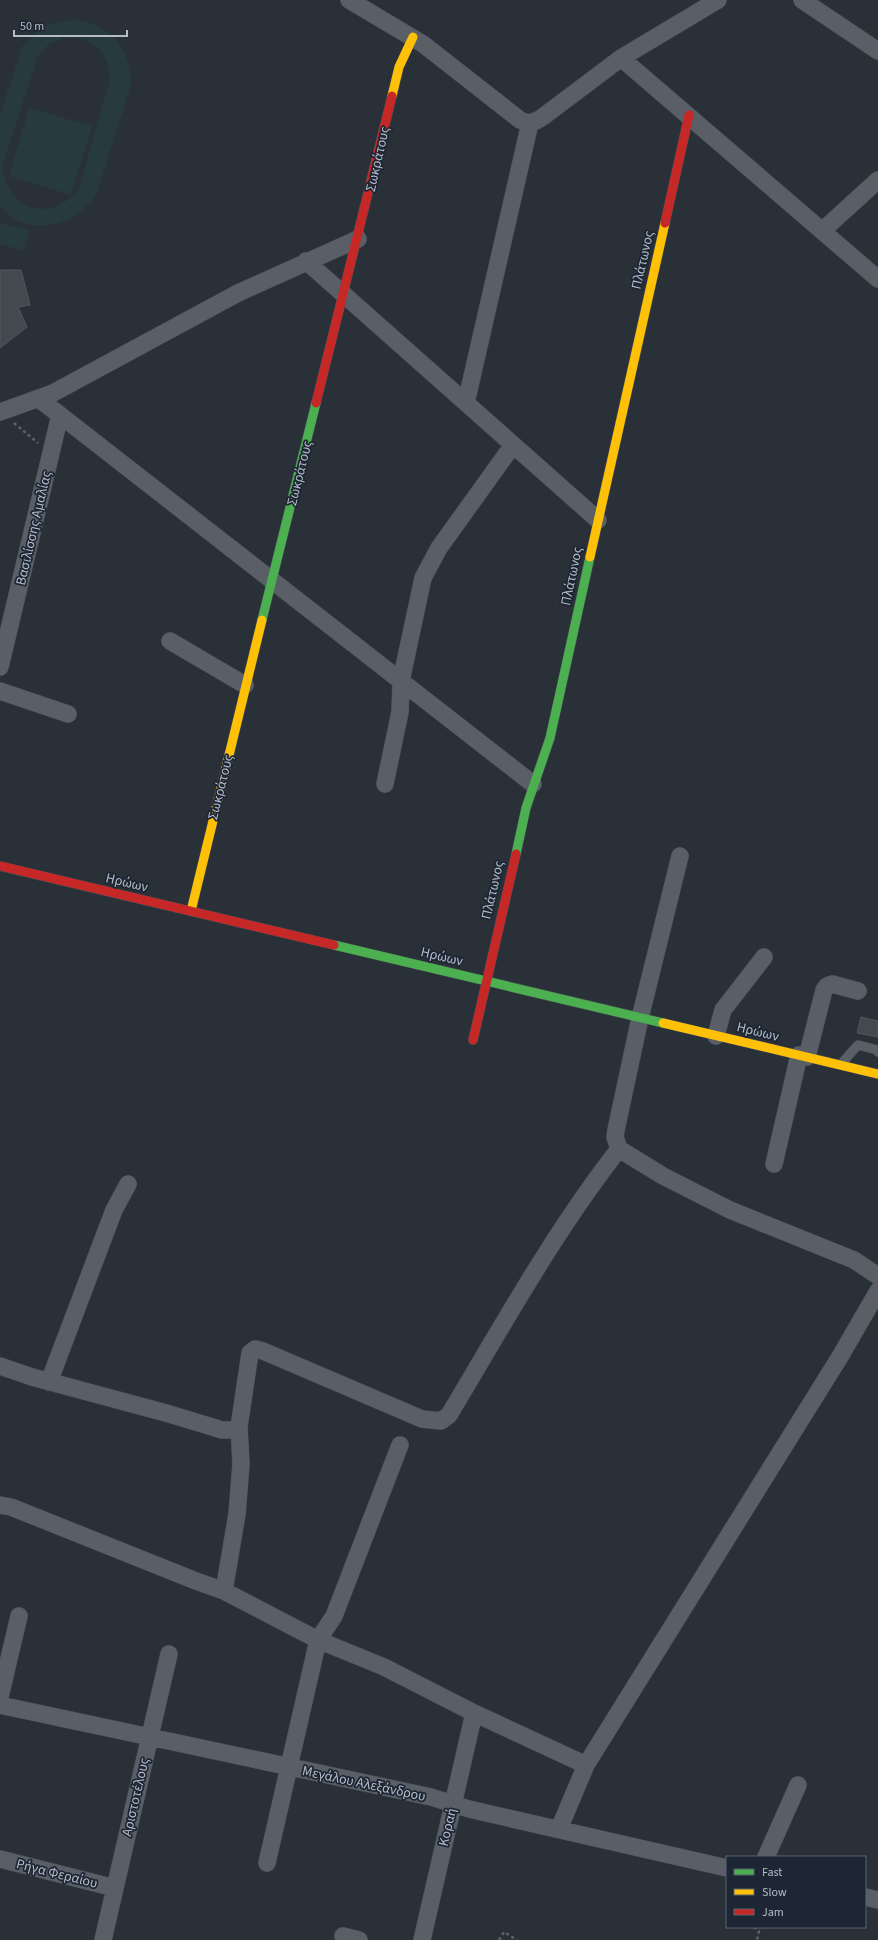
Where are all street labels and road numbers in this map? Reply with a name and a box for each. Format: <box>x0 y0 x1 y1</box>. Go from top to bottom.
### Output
street label: Σωκράτους <box>361 125 395 194</box>
street label: Πλάτωνος <box>627 229 659 291</box>
street label: Σωκράτους <box>282 439 318 508</box>
street label: Βασιλίσσης Αμαλίας <box>11 469 57 587</box>
street label: Πλάτωνος <box>556 545 588 607</box>
street label: Σωκράτους <box>203 753 239 822</box>
street label: Πλάτωνος <box>477 859 509 921</box>
street label: Ηρώων <box>104 868 150 898</box>
street label: Ηρώων <box>419 942 465 972</box>
street label: Ηρώων <box>735 1017 781 1047</box>
street label: Αριστοτέλους <box>117 1756 155 1838</box>
street label: Μεγάλου Αλεξάνδρου <box>300 1761 427 1807</box>
street label: Κοραή <box>434 1806 462 1848</box>
street label: Ρήγα Φεραίου <box>14 1854 99 1894</box>

